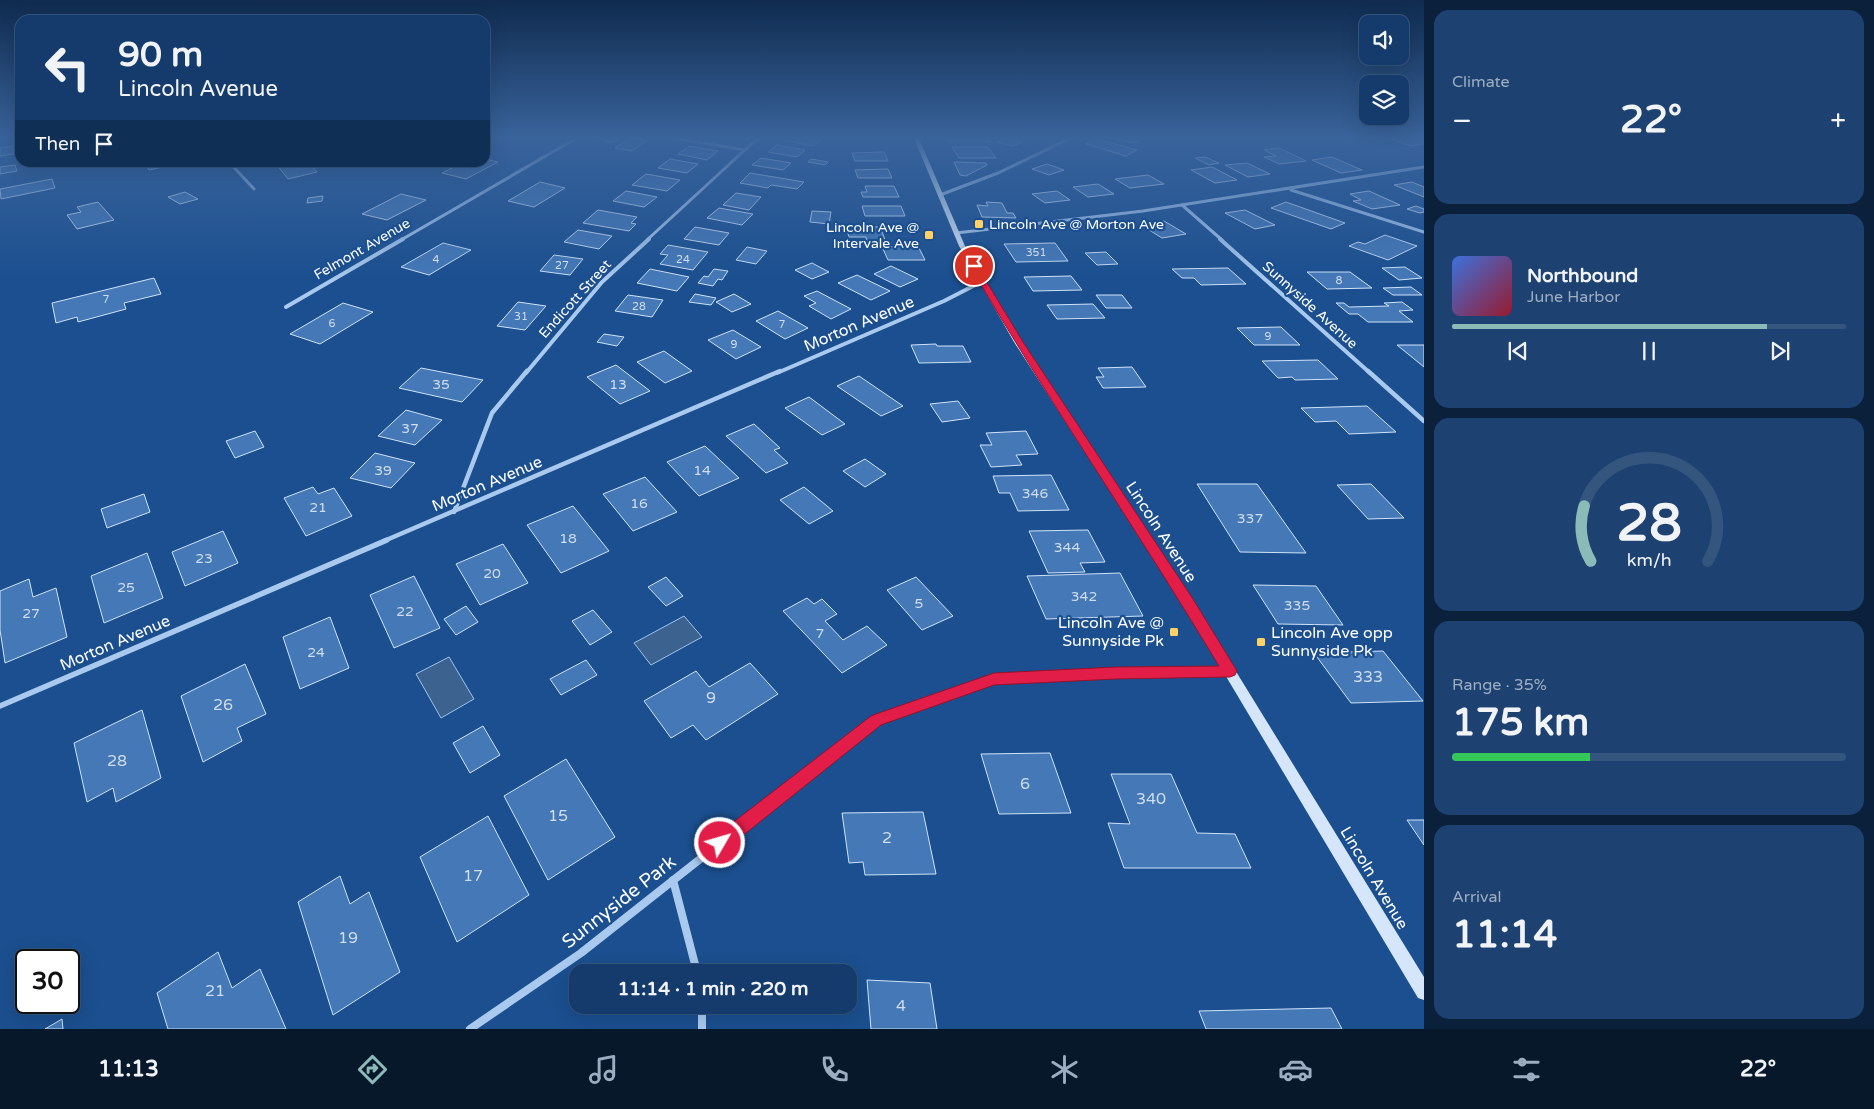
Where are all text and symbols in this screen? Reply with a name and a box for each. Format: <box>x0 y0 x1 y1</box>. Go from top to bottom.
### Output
map controls <box>1359 15 1409 125</box>
button: sound <box>1359 15 1409 65</box>
text: 90 m <box>118 34 203 76</box>
icon: left <box>35 35 100 100</box>
text: Climate <box>1452 72 1510 92</box>
button: layers <box>1359 75 1409 125</box>
text: Lincoln Avenue <box>118 76 278 102</box>
text: 22° <box>1620 97 1682 143</box>
text: − <box>1452 104 1472 138</box>
text: + <box>1830 104 1846 138</box>
icon: arrive <box>90 130 118 158</box>
text: Then <box>35 133 80 155</box>
street label: Felmont Avenue <box>311 215 413 283</box>
place label: Lincoln Ave @ Morton Ave <box>989 216 1164 233</box>
marker: Lincoln Ave @ Morton Ave <box>973 218 985 230</box>
place label: Lincoln Ave @ Intervale Ave <box>826 219 919 252</box>
marker: Lincoln Ave @ Intervale Ave <box>923 229 935 241</box>
pin <box>953 245 995 287</box>
house number: 351 <box>1026 246 1046 259</box>
icon: arrive <box>960 252 988 280</box>
house number: 4 <box>433 253 440 266</box>
house number: 24 <box>676 253 690 266</box>
street label: Endicott Street <box>535 256 615 342</box>
street label: Sunnyside Avenue <box>1259 258 1361 352</box>
house number: 27 <box>555 259 569 272</box>
text: Northbound <box>1527 265 1638 287</box>
house number: 8 <box>1336 274 1343 287</box>
text: June Harbor <box>1527 287 1620 307</box>
street label: Morton Avenue <box>801 292 917 356</box>
house number: 7 <box>103 293 110 306</box>
house number: 28 <box>632 300 646 313</box>
house number: 31 <box>514 310 528 323</box>
house number: 6 <box>329 317 336 330</box>
house number: 7 <box>779 318 786 331</box>
house number: 9 <box>1265 330 1272 343</box>
icon: previous <box>1504 337 1532 365</box>
icon: pause <box>1635 337 1663 365</box>
icon: next <box>1766 337 1794 365</box>
house number: 9 <box>731 338 738 351</box>
house number: 35 <box>432 376 450 393</box>
house number: 13 <box>609 376 627 393</box>
house number: 37 <box>401 420 419 437</box>
street label: Morton Avenue <box>429 452 545 516</box>
house number: 39 <box>374 462 392 479</box>
house number: 14 <box>693 462 711 479</box>
street label: Lincoln Avenue <box>1121 478 1201 586</box>
house number: 346 <box>1022 485 1048 502</box>
text: 28 <box>1616 492 1682 555</box>
house number: 16 <box>630 495 648 512</box>
house number: 21 <box>309 499 327 516</box>
house number: 337 <box>1237 510 1263 527</box>
house number: 18 <box>559 530 577 547</box>
house number: 344 <box>1054 539 1080 556</box>
house number: 23 <box>195 550 213 567</box>
text: km/h <box>1627 550 1671 571</box>
house number: 20 <box>483 565 501 582</box>
house number: 25 <box>117 579 135 596</box>
house number: 342 <box>1071 588 1097 605</box>
house number: 5 <box>915 595 923 612</box>
house number: 335 <box>1284 597 1310 614</box>
house number: 22 <box>396 603 414 620</box>
house number: 27 <box>22 605 40 622</box>
street label: Morton Avenue <box>57 611 173 675</box>
place label: Lincoln Ave @ Sunnyside Pk <box>1058 613 1164 651</box>
place label: Lincoln Ave opp Sunnyside Pk <box>1271 623 1393 661</box>
house number: 7 <box>816 625 824 642</box>
marker: Lincoln Ave @ Sunnyside Pk <box>1168 626 1180 638</box>
marker: Lincoln Ave opp Sunnyside Pk <box>1255 636 1267 648</box>
house number: 24 <box>307 644 325 661</box>
house number: 333 <box>1353 667 1383 687</box>
text: Range · 35% <box>1452 675 1547 695</box>
house number: 9 <box>706 688 716 708</box>
house number: 26 <box>213 695 233 715</box>
text: 175 km <box>1452 700 1589 746</box>
house number: 28 <box>107 751 127 771</box>
house number: 6 <box>1020 774 1030 794</box>
house number: 340 <box>1136 789 1166 809</box>
house number: 15 <box>548 806 568 826</box>
position arrow <box>693 816 745 868</box>
street label: Lincoln Avenue <box>1335 823 1413 933</box>
house number: 2 <box>882 828 892 848</box>
street label: Sunnyside Park <box>558 851 680 953</box>
house number: 17 <box>463 866 483 886</box>
text: Arrival <box>1452 887 1501 907</box>
text: 11:14 <box>1452 912 1557 958</box>
house number: 19 <box>338 928 358 948</box>
speed limit sign: 30 <box>15 949 80 1014</box>
text: 11:14 · 1 min · 220 m <box>617 978 809 1000</box>
house number: 21 <box>205 981 225 1001</box>
house number: 4 <box>896 996 906 1016</box>
icon: directions <box>355 1052 390 1087</box>
icon: music <box>586 1052 621 1087</box>
icon: phone <box>817 1052 852 1087</box>
icon: climate <box>1047 1052 1082 1087</box>
icon: car <box>1278 1052 1313 1087</box>
icon: filters <box>1509 1052 1544 1087</box>
text: 11:13 <box>98 1056 159 1082</box>
text: 22° <box>1740 1056 1776 1082</box>

